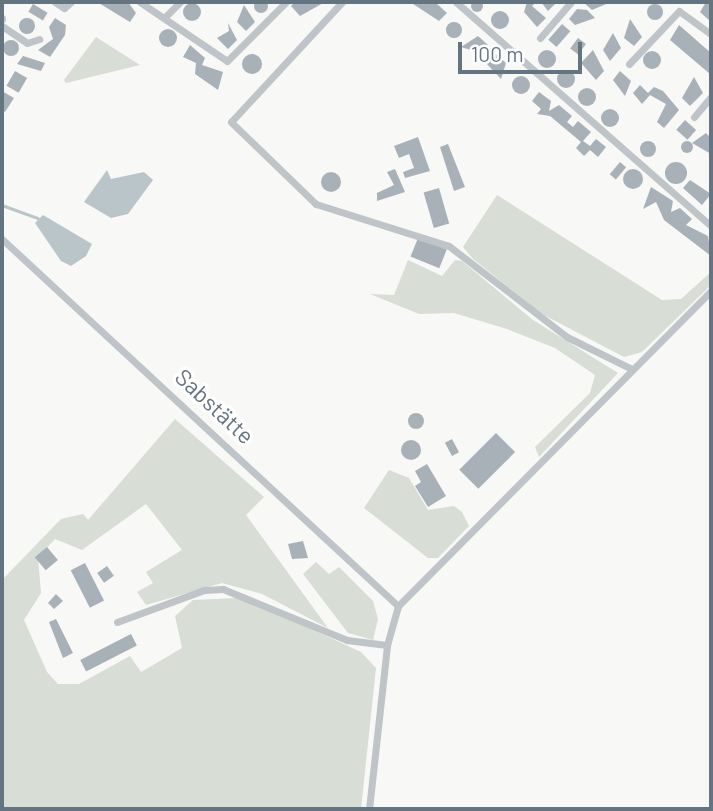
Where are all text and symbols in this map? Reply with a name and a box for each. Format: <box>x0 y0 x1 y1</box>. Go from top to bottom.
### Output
scale bar <box>461 28 585 72</box>
text: 100 m <box>471 41 524 66</box>
street label: Sabstätte <box>170 363 260 449</box>

